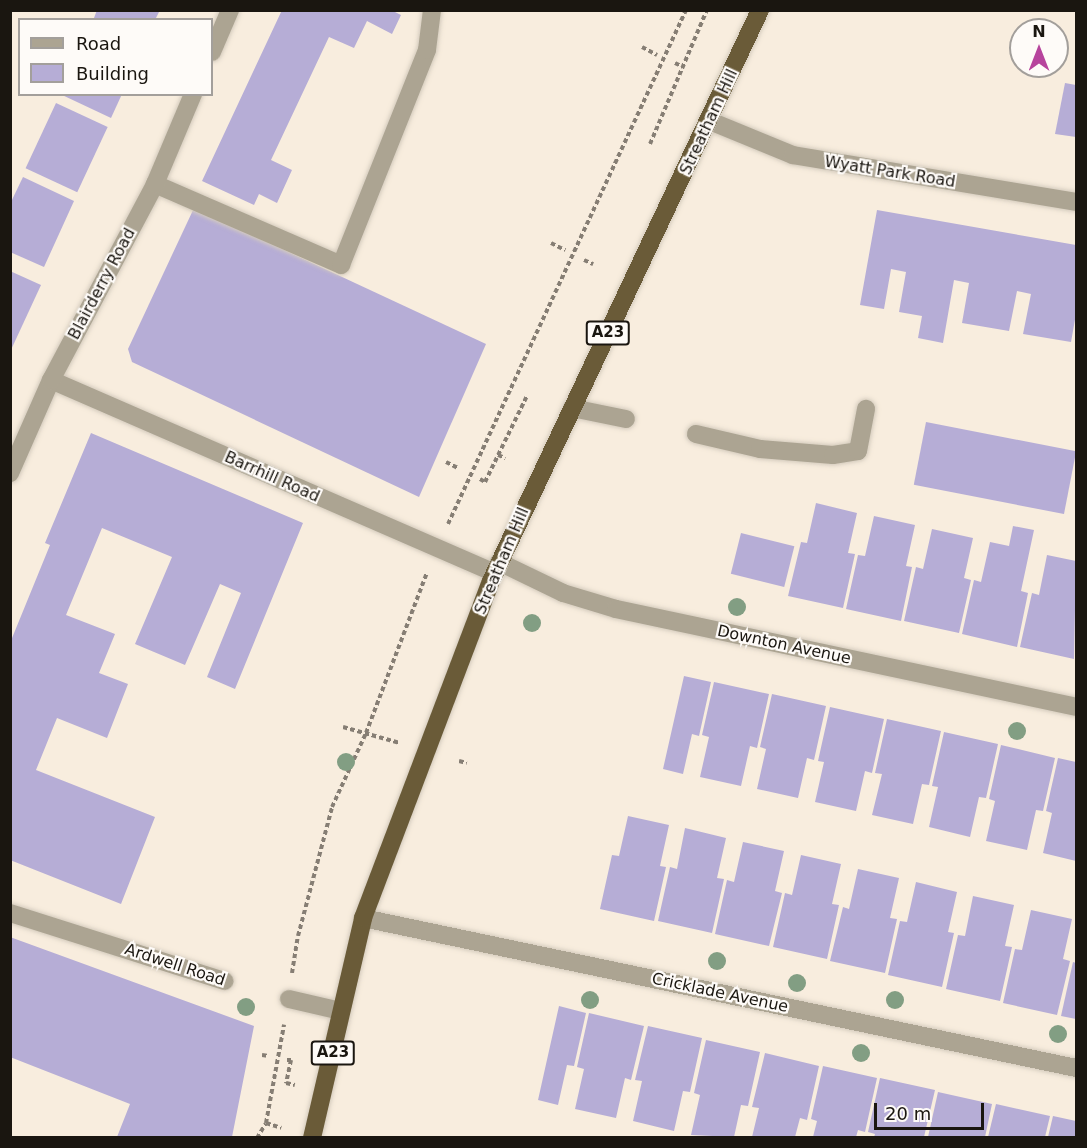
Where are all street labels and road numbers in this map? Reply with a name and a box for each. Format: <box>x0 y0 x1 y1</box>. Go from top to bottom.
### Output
street label: Streatham Hill <box>676 66 742 178</box>
street label: Wyatt Park Road <box>823 152 957 192</box>
street label: Blairderry Road <box>65 225 139 343</box>
road number: A23 <box>586 321 630 345</box>
street label: Barrhill Road <box>221 447 323 507</box>
street label: Streatham Hill <box>471 505 533 617</box>
street label: Downton Avenue <box>715 621 853 669</box>
street label: Ardwell Road <box>122 940 228 990</box>
street label: Cricklade Avenue <box>650 969 790 1017</box>
road number: A23 <box>310 1041 356 1065</box>

